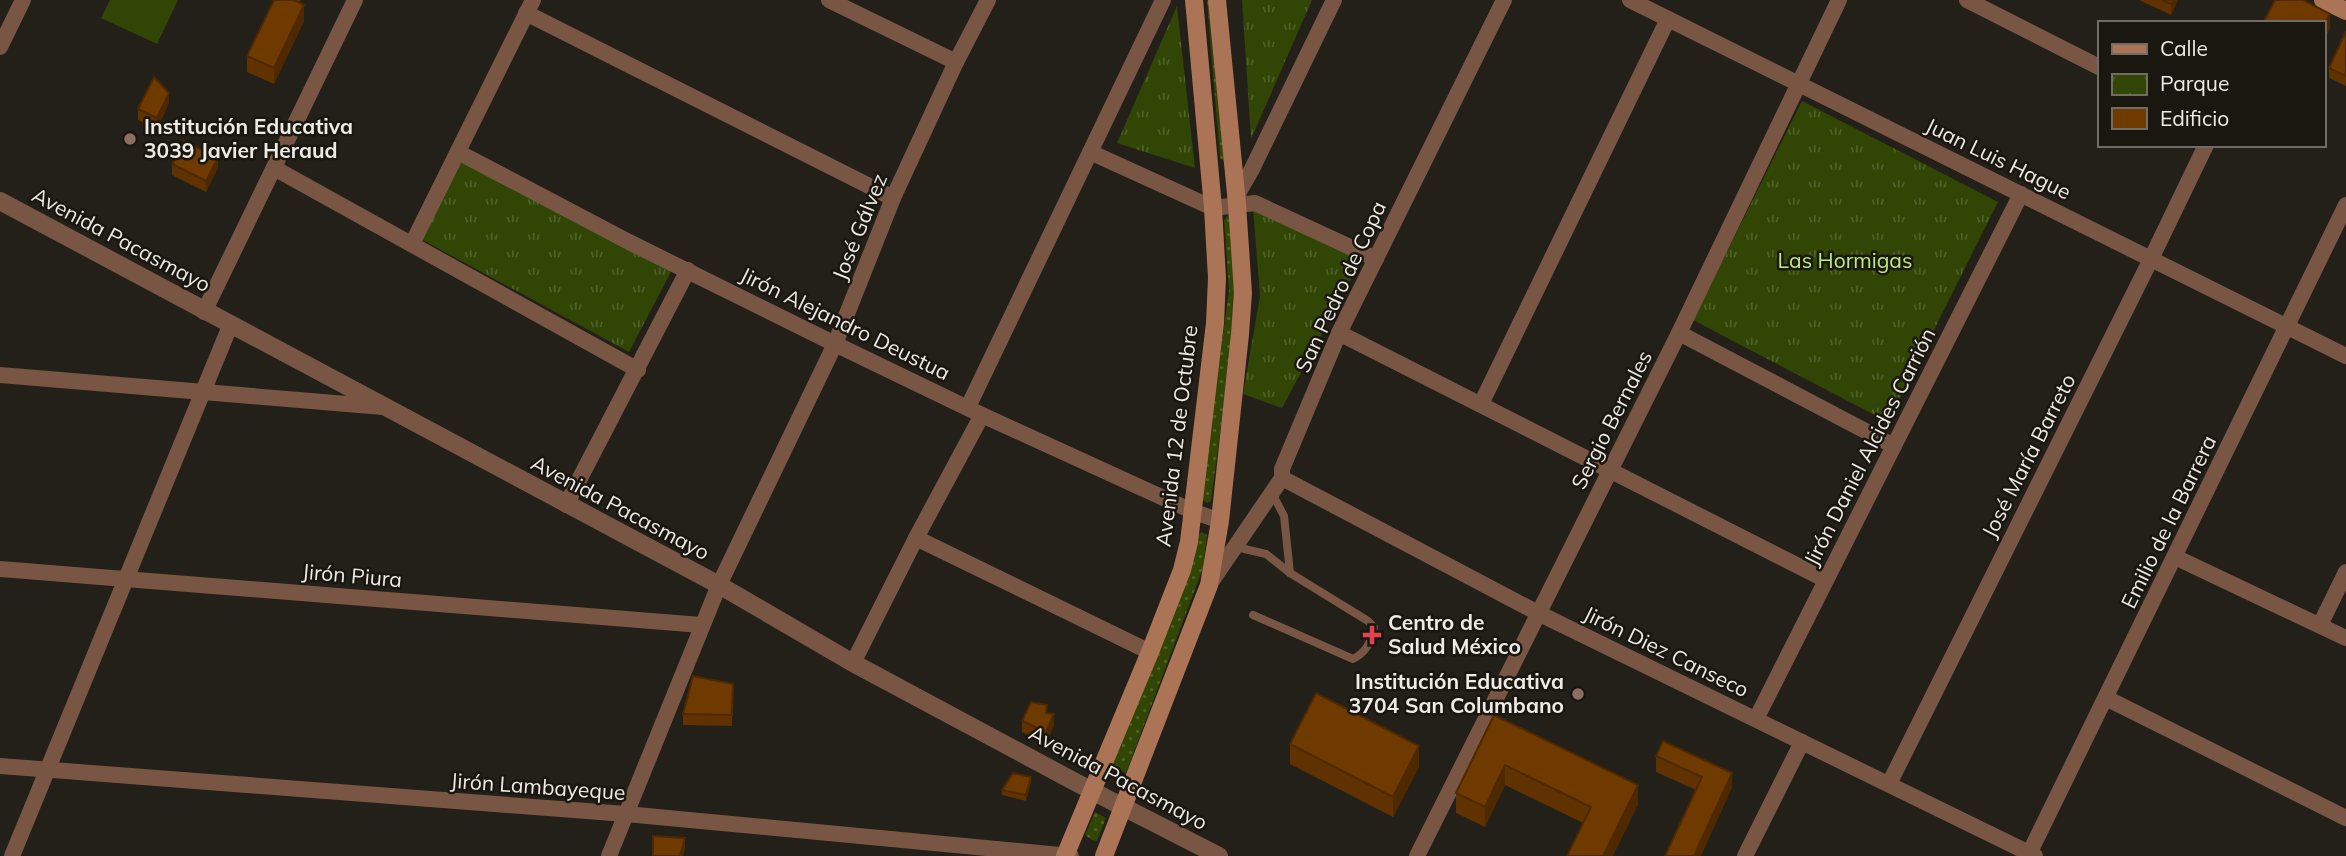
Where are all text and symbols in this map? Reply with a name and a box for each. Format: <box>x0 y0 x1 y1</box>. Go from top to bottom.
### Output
legend <box>2098 21 2325 147</box>
text: Calle <box>2160 35 2208 61</box>
text: Parque <box>2160 70 2229 96</box>
text: Edificio <box>2160 105 2229 131</box>
street label: Juan Luis Hague <box>1921 112 2075 205</box>
place label: Institución Educativa 3039 Javier Heraud <box>144 113 353 163</box>
marker: Institución Educativa 3039 Javier Heraud <box>122 131 138 147</box>
street label: José Gálvez <box>826 170 892 284</box>
street label: Avenida Pacasmayo <box>28 181 215 297</box>
street label: San Pedro de Copa <box>1289 197 1391 376</box>
park label: Las Hormigas <box>1778 247 1912 273</box>
street label: Jirón Alejandro Deustua <box>736 261 955 385</box>
street label: Jirón Daniel Alcides Carrión <box>1798 323 1941 570</box>
street label: Avenida 12 de Octubre <box>1150 324 1203 548</box>
street label: Sergio Bernales <box>1565 346 1657 493</box>
street label: José María Barreto <box>1976 369 2081 542</box>
street label: Emilio de la Barrera <box>2115 431 2221 612</box>
street label: Avenida Pacasmayo <box>527 449 714 565</box>
street label: Jirón Piura <box>301 558 403 592</box>
street label: Jirón Diez Canseco <box>1580 600 1753 702</box>
place label: Centro de Salud México <box>1388 609 1521 659</box>
marker: Centro de Salud México <box>1362 625 1382 645</box>
place label: Institución Educativa 3704 San Columbano <box>1349 668 1564 718</box>
marker: Institución Educativa 3704 San Columbano <box>1570 686 1586 702</box>
street label: Avenida Pacasmayo <box>1025 719 1212 835</box>
street label: Jirón Lambayeque <box>450 767 626 805</box>

